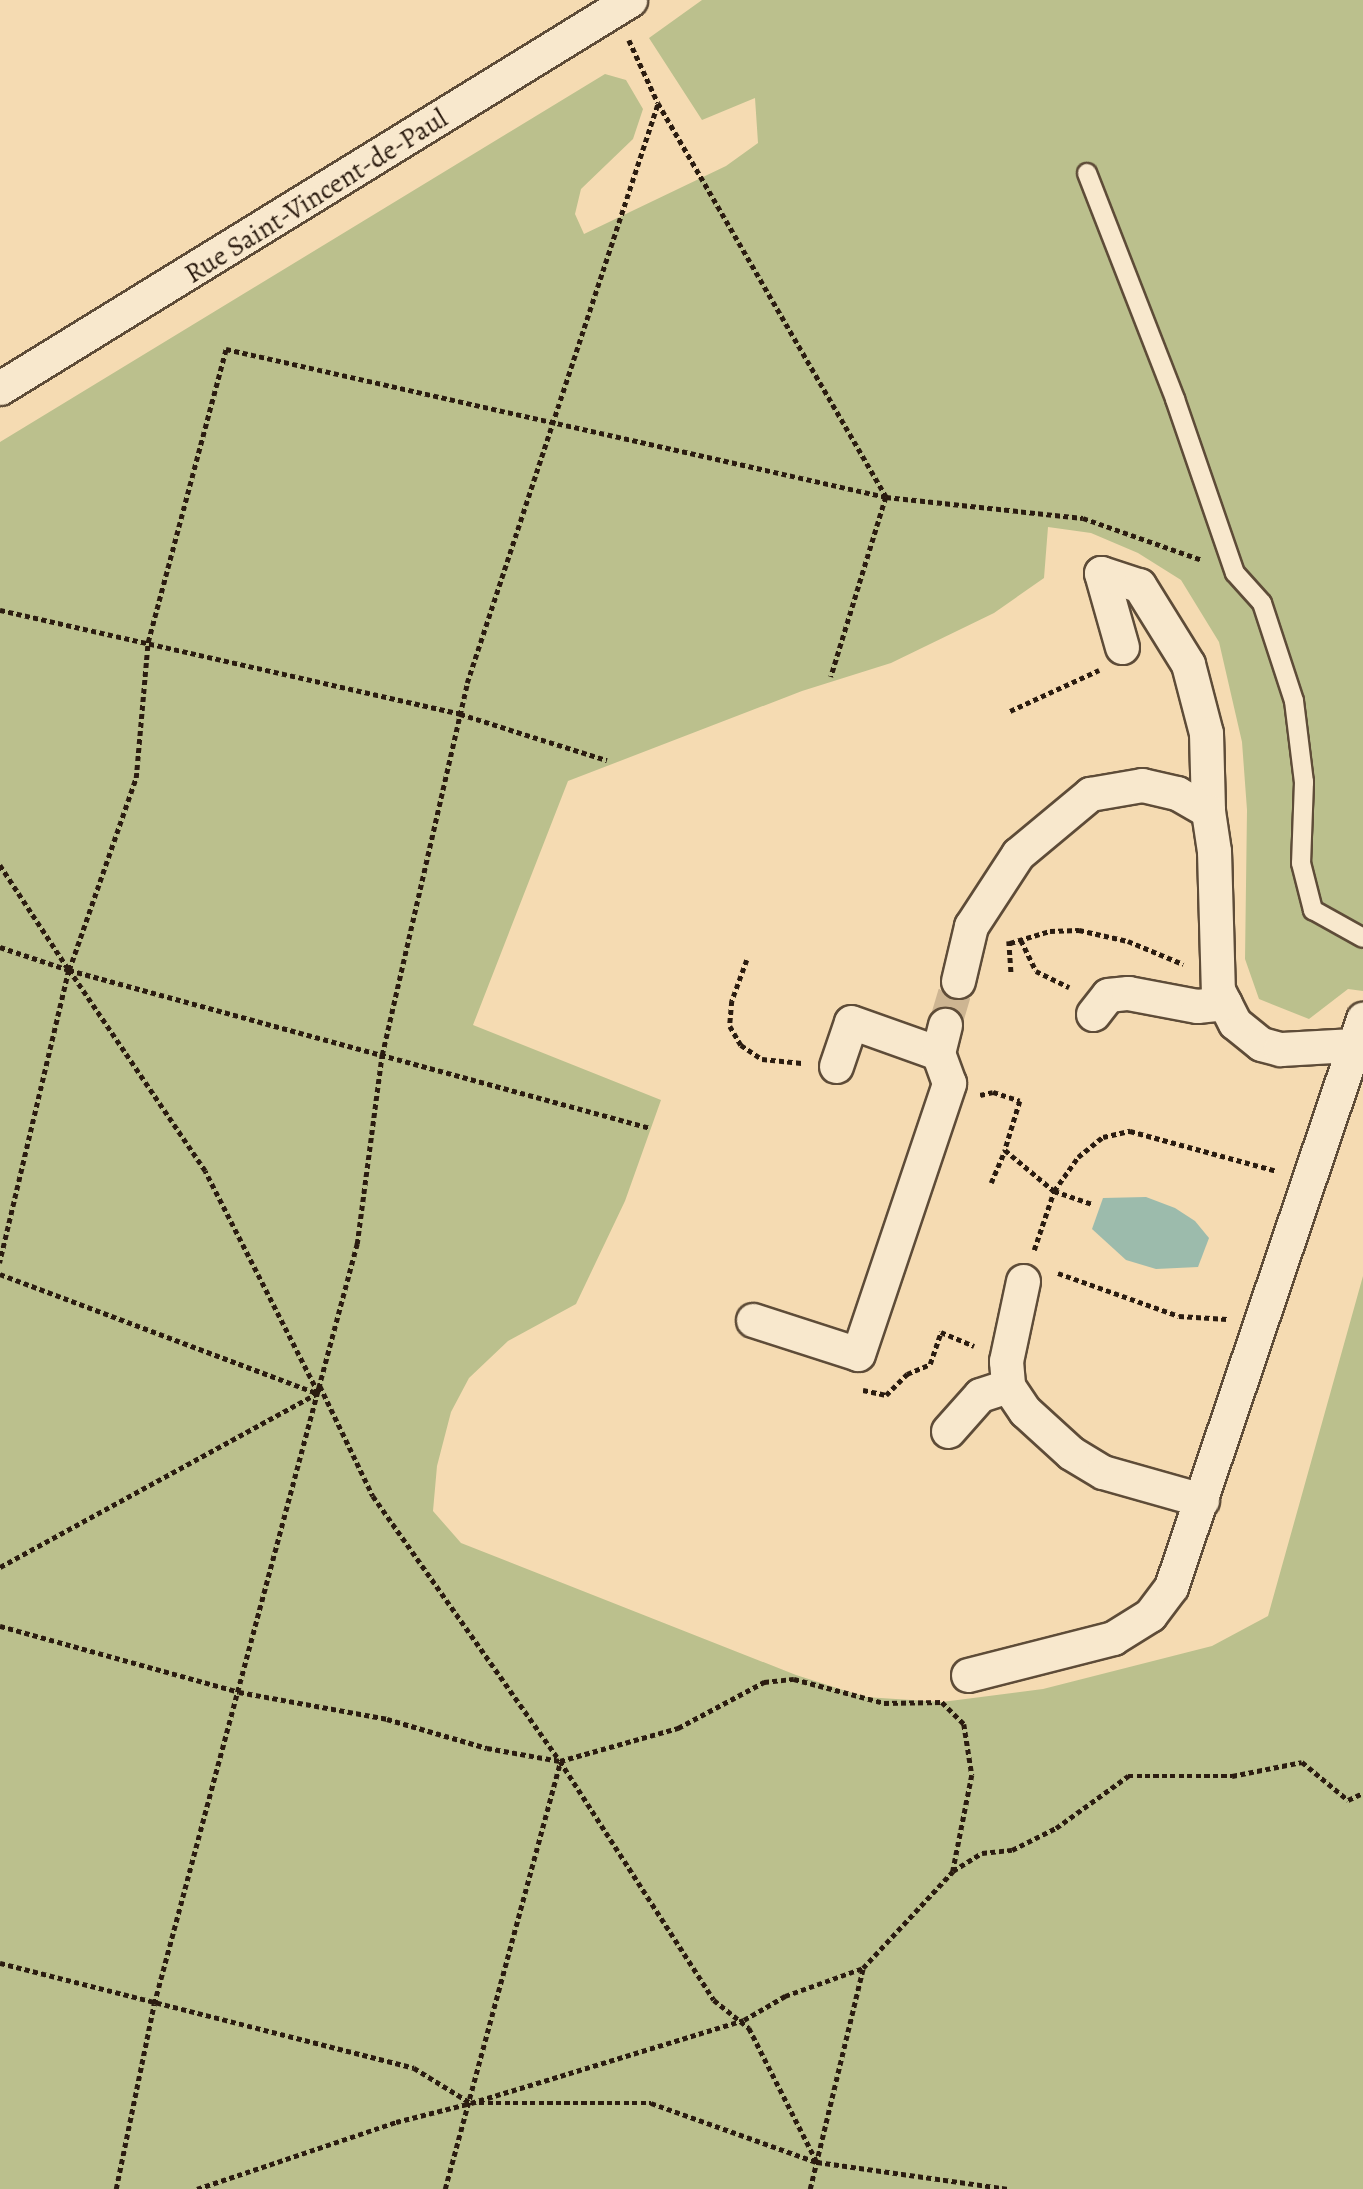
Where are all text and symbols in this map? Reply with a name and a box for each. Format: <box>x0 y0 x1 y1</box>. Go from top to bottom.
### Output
street label: Rue Saint-Vincent-de-Paul <box>178 101 454 291</box>

